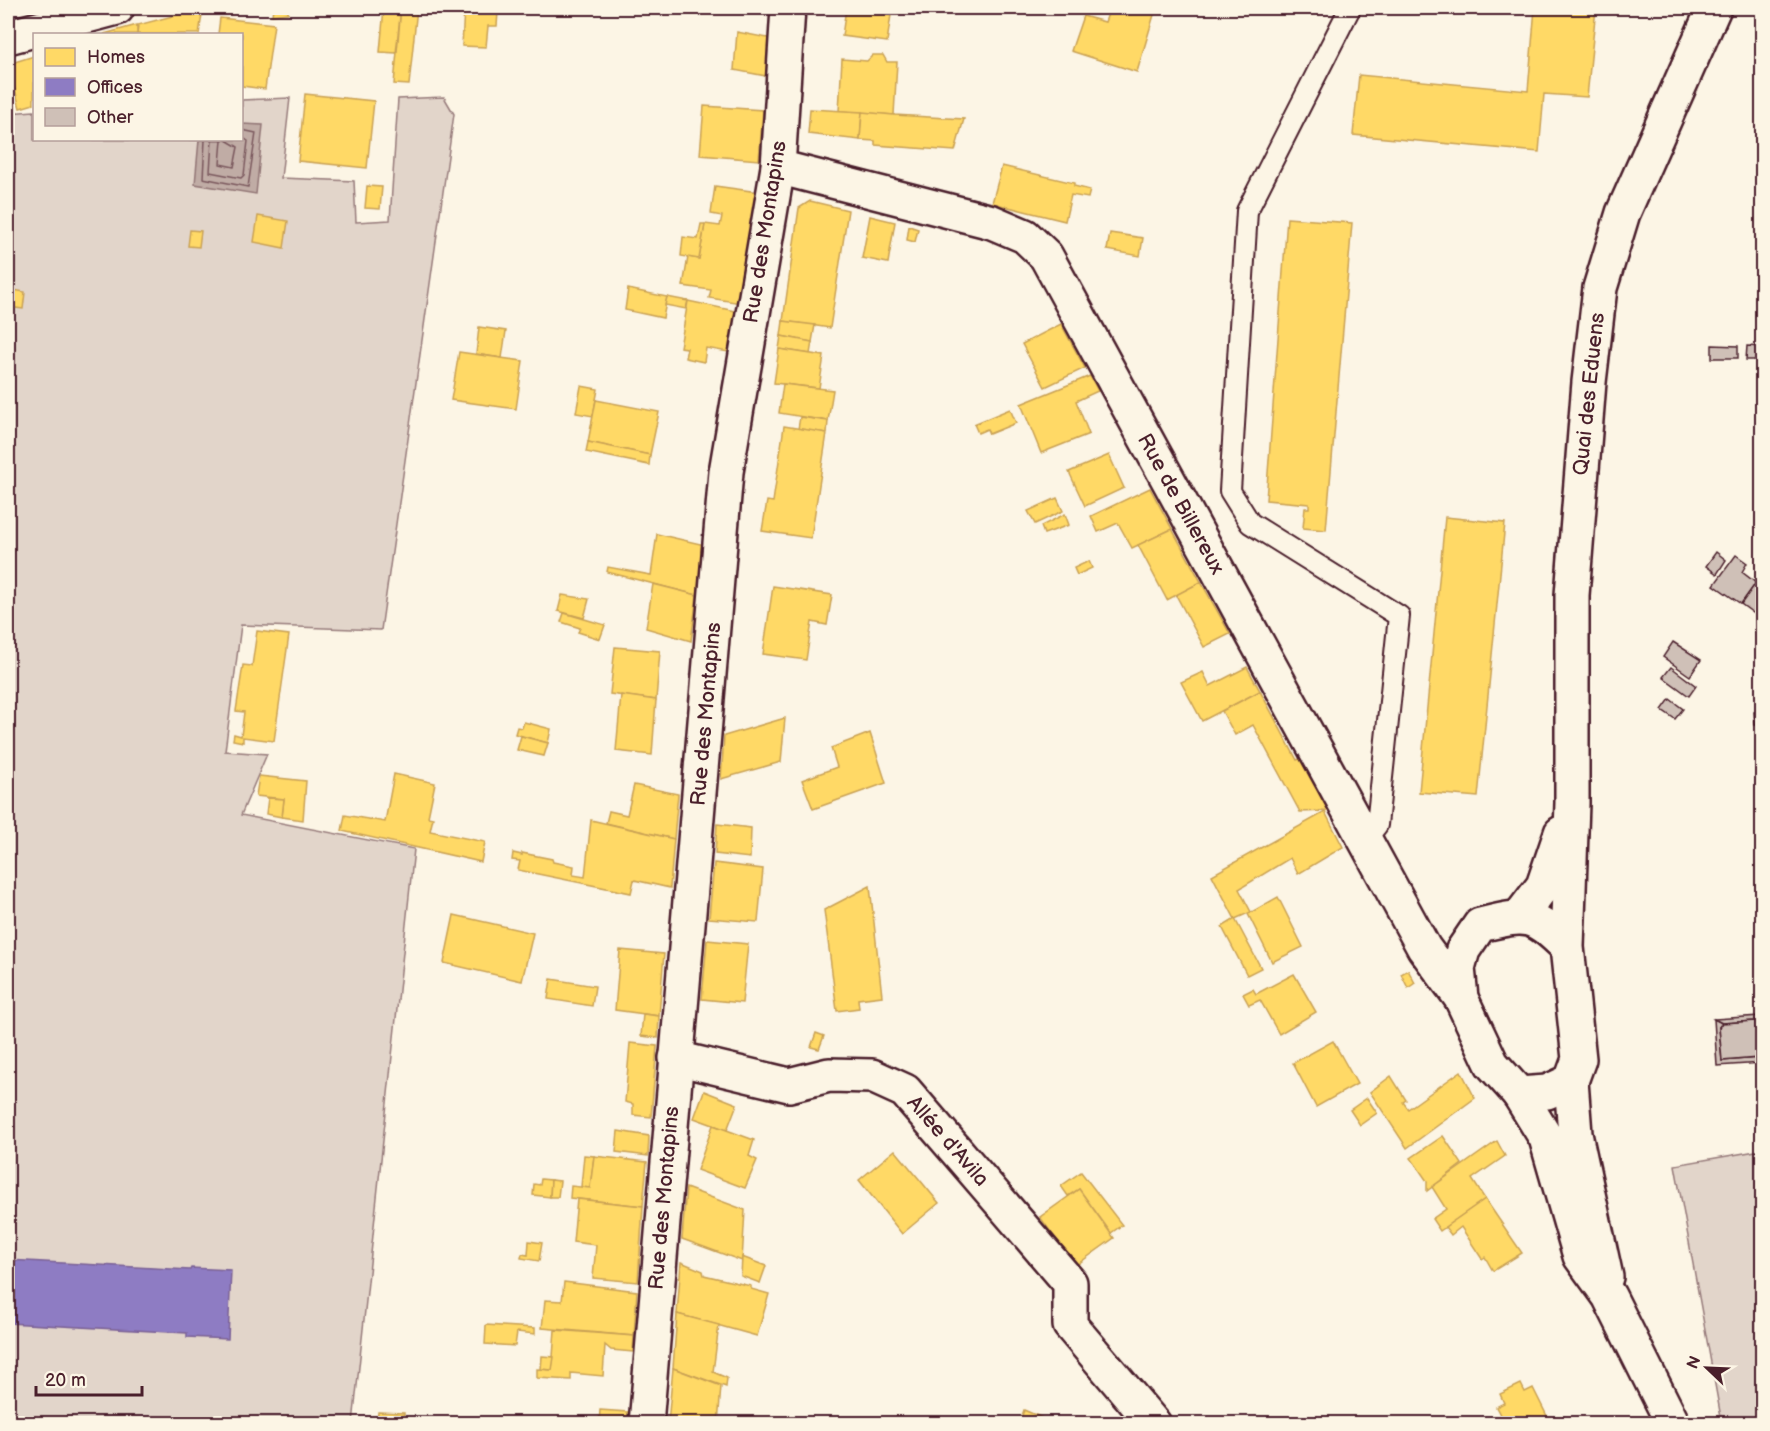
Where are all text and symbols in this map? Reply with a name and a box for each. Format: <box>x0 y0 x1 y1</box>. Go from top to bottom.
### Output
legend <box>33 33 243 141</box>
text: Homes <box>87 47 145 68</box>
text: Offices <box>87 77 143 98</box>
text: Other <box>87 107 134 128</box>
street label: Rue des Montapins <box>738 139 792 325</box>
street label: Quai des Eduens <box>1568 311 1610 477</box>
street label: Rue de Billereux <box>1132 429 1230 579</box>
street label: Rue des Montapins <box>686 621 726 807</box>
street label: Allée d'Avila <box>902 1091 994 1191</box>
street label: Rue des Montapins <box>644 1105 684 1291</box>
north arrow <box>1677 1338 1737 1398</box>
text: N <box>1683 1353 1706 1372</box>
scale bar <box>36 1359 142 1397</box>
text: 20 m <box>45 1370 86 1391</box>

